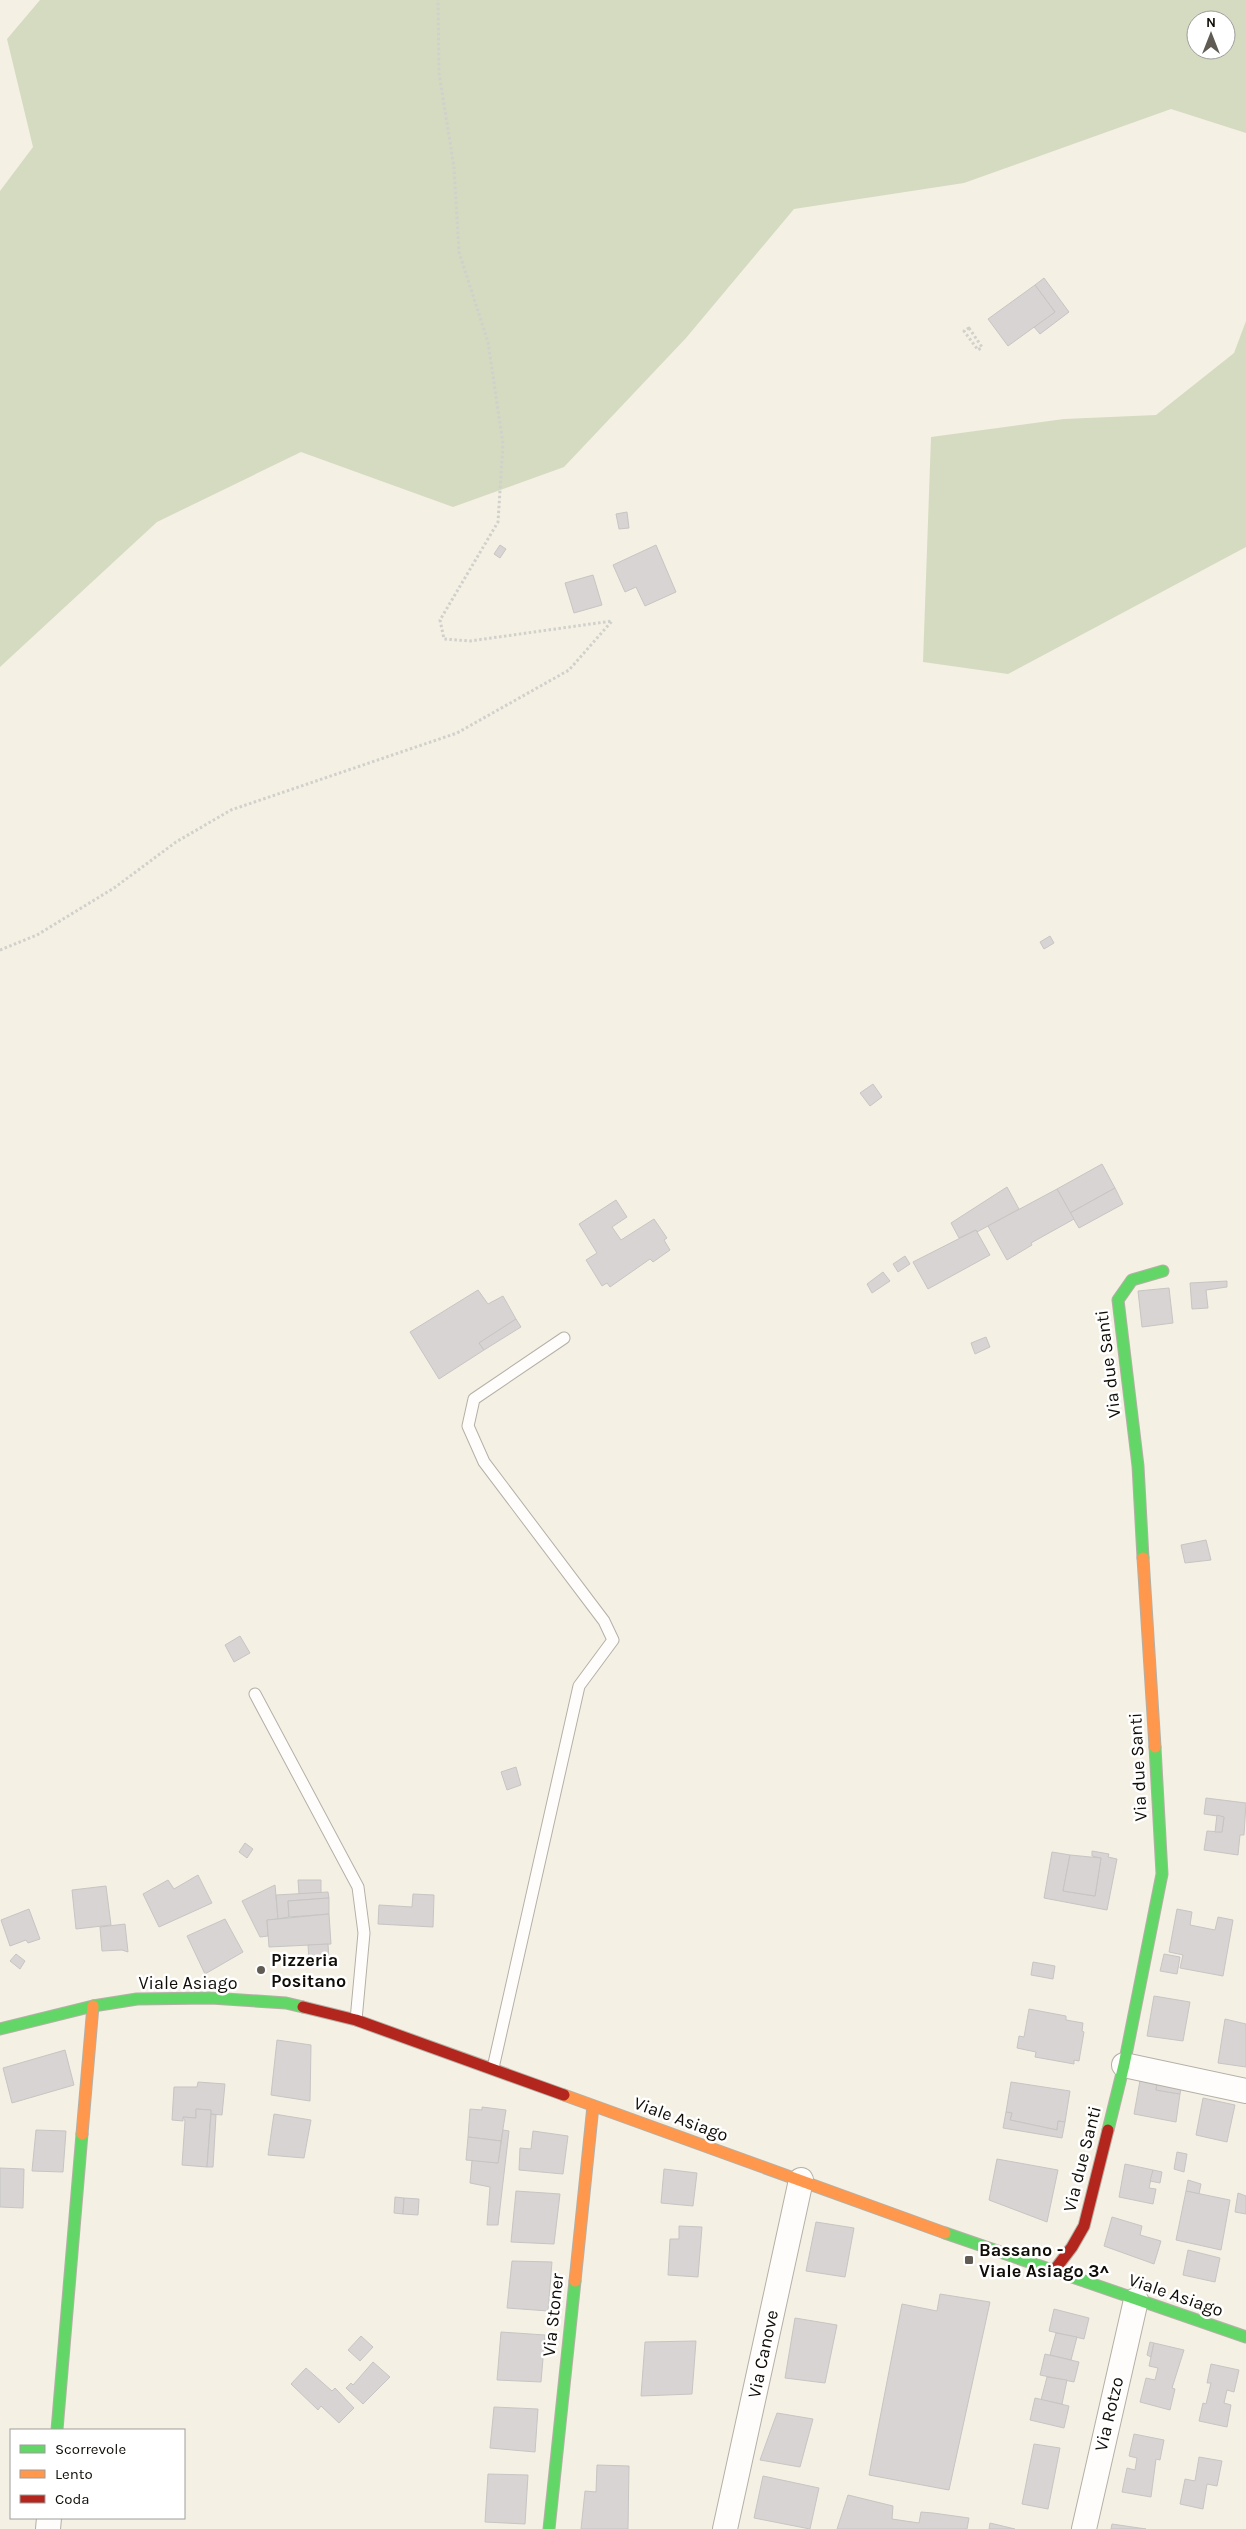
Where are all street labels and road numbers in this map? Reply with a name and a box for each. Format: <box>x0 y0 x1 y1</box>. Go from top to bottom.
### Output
street label: Via due Santi <box>1090 1309 1126 1419</box>
street label: Via due Santi <box>1124 1712 1152 1822</box>
street label: Viale Asiago <box>138 1972 238 1994</box>
street label: Viale Asiago <box>631 2092 731 2146</box>
street label: Via due Santi <box>1058 2104 1106 2214</box>
street label: Viale Asiago <box>1126 2268 1226 2322</box>
street label: Via Stoner <box>538 2272 568 2358</box>
street label: Via Canove <box>743 2308 783 2400</box>
street label: Via Rotzo <box>1090 2375 1128 2453</box>

